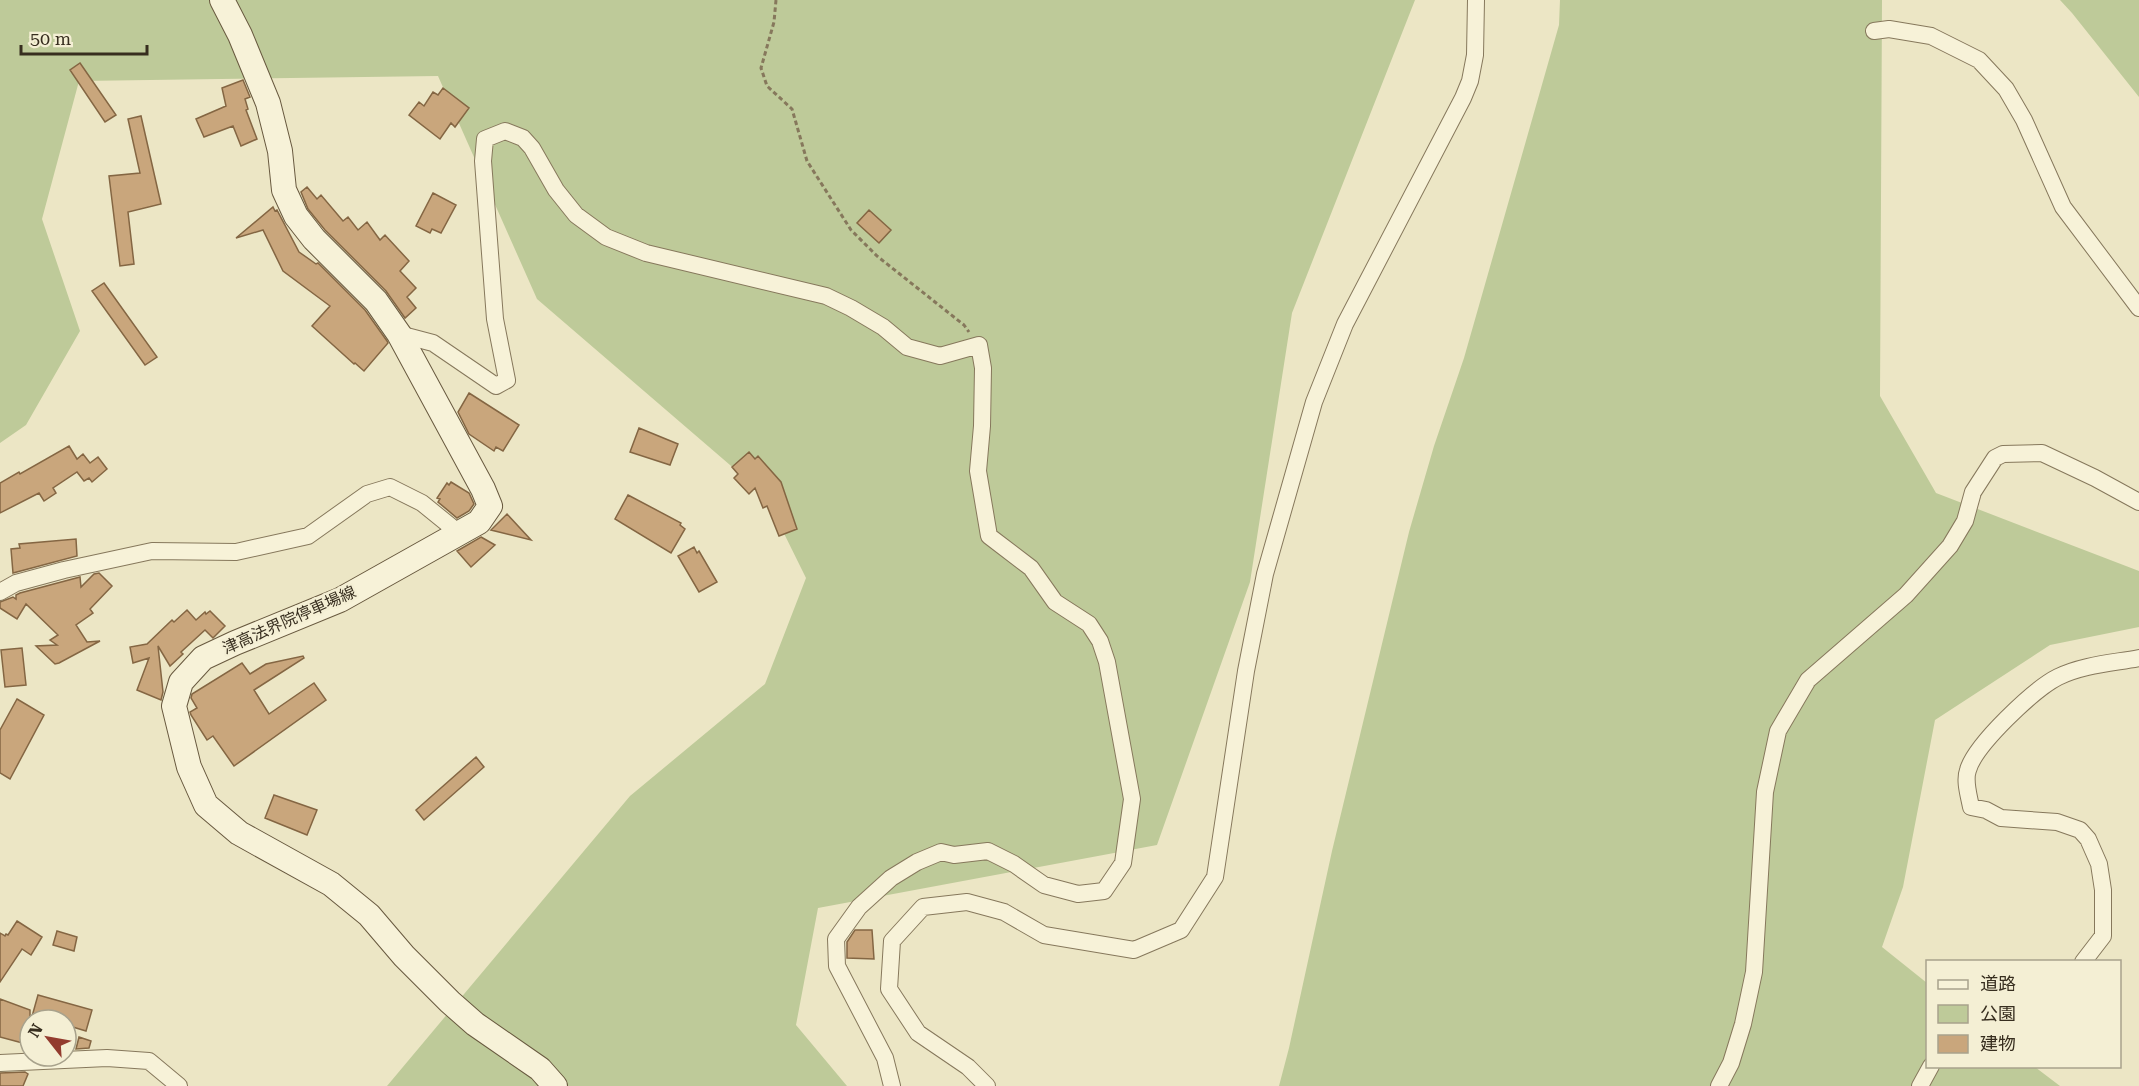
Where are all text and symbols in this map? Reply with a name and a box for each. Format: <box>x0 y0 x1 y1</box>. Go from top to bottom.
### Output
scale bar <box>21 18 147 56</box>
text: 50 m <box>30 28 71 49</box>
street label: 津高法界院停車場線 <box>219 582 359 658</box>
legend <box>1926 960 2121 1068</box>
text: 道路 <box>1980 973 2016 994</box>
text: 公園 <box>1980 1003 2016 1024</box>
north arrow <box>18 1008 78 1068</box>
text: N <box>24 1020 47 1041</box>
text: 建物 <box>1980 1033 2016 1054</box>

